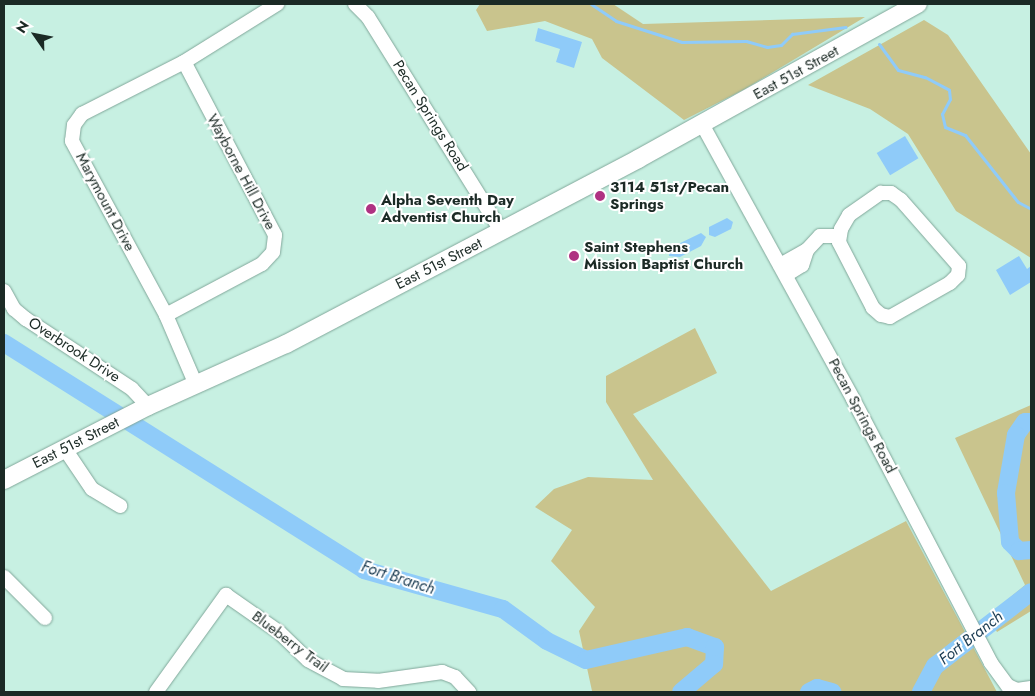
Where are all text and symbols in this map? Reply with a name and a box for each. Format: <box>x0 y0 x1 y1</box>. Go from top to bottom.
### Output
north arrow <box>10 10 60 60</box>
text: N <box>11 17 34 37</box>
street label: East 51st Street <box>750 42 842 104</box>
street label: Pecan Springs Road <box>389 57 471 175</box>
street label: Wayborne Hill Drive <box>203 111 279 233</box>
street label: Marymount Drive <box>72 150 138 254</box>
place label: 3114 51st/Pecan Springs <box>610 178 729 213</box>
marker: 3114 51st/Pecan Springs <box>594 190 606 202</box>
place label: Alpha Seventh Day Adventist Church <box>381 191 514 226</box>
marker: Alpha Seventh Day Adventist Church <box>365 203 377 215</box>
street label: East 51st Street <box>393 234 485 294</box>
place label: Saint Stephens Mission Baptist Church <box>584 238 743 273</box>
marker: Saint Stephens Mission Baptist Church <box>568 250 580 262</box>
street label: Overbrook Drive <box>25 314 123 386</box>
street label: Pecan Springs Road <box>824 356 900 476</box>
street label: East 51st Street <box>30 413 122 473</box>
water label: Fort Branch <box>359 557 437 599</box>
street label: Blueberry Trail <box>248 607 332 677</box>
water label: Fort Branch <box>935 607 1007 669</box>

